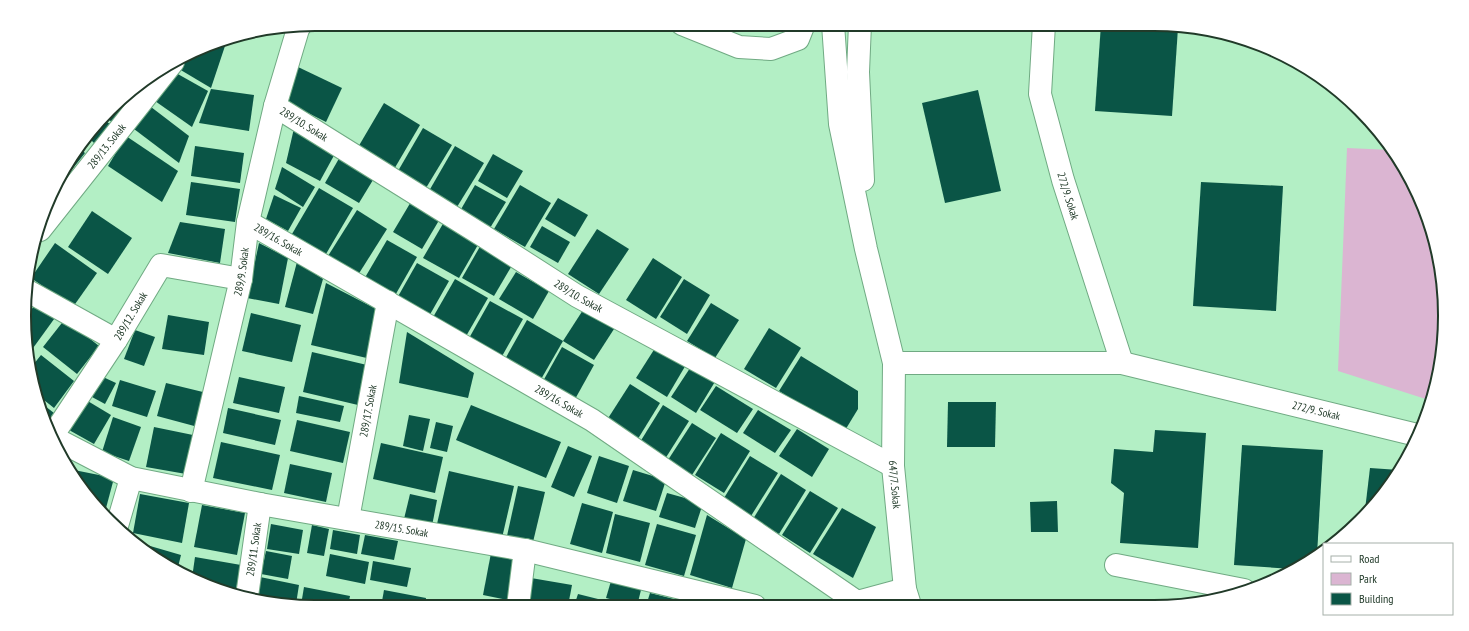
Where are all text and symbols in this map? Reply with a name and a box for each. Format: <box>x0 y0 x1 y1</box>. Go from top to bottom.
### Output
street label: 289/10. Sokak <box>277 104 331 145</box>
street label: 289/13. Sokak <box>84 120 129 172</box>
street label: 272/9. Sokak <box>1054 171 1083 222</box>
street label: 289/16. Sokak <box>251 220 306 259</box>
street label: 289/9. Sokak <box>230 246 252 298</box>
street label: 289/10. Sokak <box>551 276 606 316</box>
street label: 289/12. Sokak <box>111 289 151 343</box>
street label: 289/16. Sokak <box>532 382 587 421</box>
street label: 289/17. Sokak <box>356 383 380 438</box>
street label: 272/9. Sokak <box>1291 398 1343 423</box>
street label: 647/7. Sokak <box>886 461 904 510</box>
street label: 289/15. Sokak <box>374 517 430 540</box>
street label: 289/11. Sokak <box>243 521 264 577</box>
legend <box>1323 543 1453 615</box>
text: Road <box>1359 551 1379 566</box>
text: Park <box>1359 571 1377 586</box>
text: Building <box>1359 591 1394 606</box>

